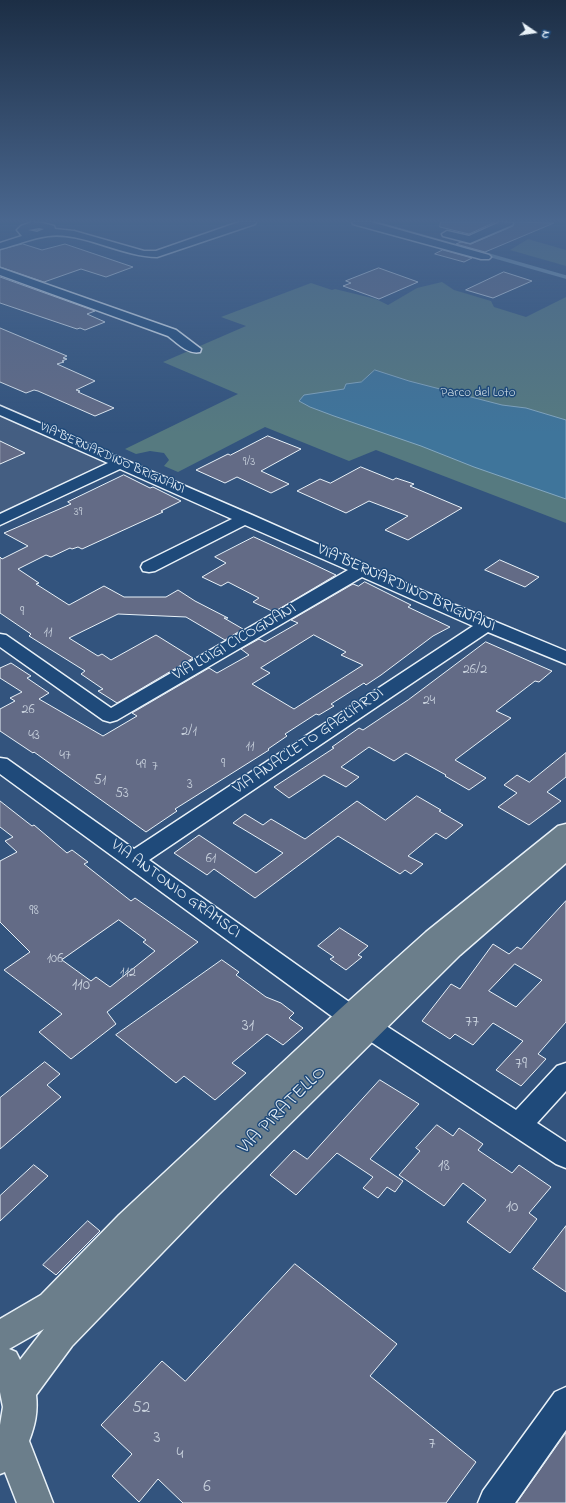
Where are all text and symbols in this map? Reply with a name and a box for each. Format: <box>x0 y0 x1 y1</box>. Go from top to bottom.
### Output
north arrow <box>514 12 554 52</box>
text: N <box>537 29 554 40</box>
park label: Parco del Loto <box>441 386 515 402</box>
street label: VIA BERNARDINO BRIGNANI <box>37 420 187 498</box>
house number: 9/3 <box>243 456 255 470</box>
house number: 39 <box>74 506 82 520</box>
street label: VIA BERNARDINO BRIGNANI <box>314 541 498 637</box>
street label: VIA LUIGI CICOGNANI <box>170 600 300 686</box>
house number: 9 <box>20 605 24 621</box>
house number: 11 <box>44 626 52 642</box>
house number: 26/2 <box>463 663 487 679</box>
street label: VIA ANACLETO GAGLIARDI <box>230 684 388 800</box>
house number: 24 <box>423 694 435 710</box>
house number: 26 <box>21 703 35 719</box>
house number: 2/1 <box>181 725 197 741</box>
house number: 43 <box>28 729 40 745</box>
house number: 11 <box>246 740 254 756</box>
house number: 47 <box>59 749 71 765</box>
house number: 9 <box>221 757 225 773</box>
house number: 49 <box>136 758 146 774</box>
house number: 7 <box>152 760 158 776</box>
house number: 51 <box>94 774 106 790</box>
house number: 3 <box>187 778 193 794</box>
house number: 53 <box>115 787 129 803</box>
street label: VIA ANTONIO GRAMSCI <box>106 836 244 944</box>
house number: 61 <box>206 852 216 868</box>
house number: 98 <box>29 904 39 920</box>
house number: 106 <box>47 952 63 968</box>
house number: 112 <box>120 966 136 982</box>
house number: 110 <box>72 976 90 996</box>
house number: 77 <box>465 1013 479 1033</box>
house number: 31 <box>242 1017 254 1037</box>
house number: 79 <box>515 1055 527 1075</box>
street label: VIA PIRATELLO <box>234 1062 332 1160</box>
house number: 18 <box>438 1157 450 1177</box>
house number: 10 <box>506 1198 518 1218</box>
house number: 52 <box>132 1399 150 1419</box>
house number: 3 <box>153 1429 161 1449</box>
house number: 7 <box>428 1435 436 1455</box>
house number: 4 <box>176 1445 184 1465</box>
house number: 6 <box>203 1478 211 1498</box>

